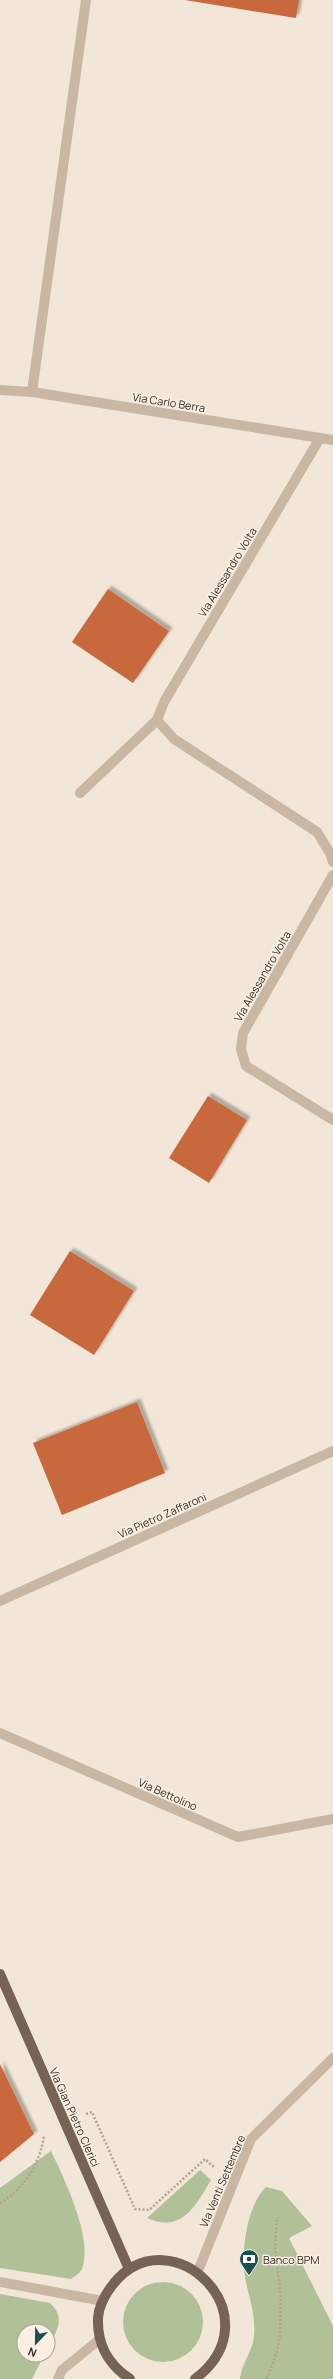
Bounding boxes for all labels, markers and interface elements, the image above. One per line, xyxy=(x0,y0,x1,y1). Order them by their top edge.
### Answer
street label: Via Carlo Berra xyxy=(132,389,206,415)
street label: Via Alessandro Volta xyxy=(194,524,260,620)
street label: Via Alessandro Volta xyxy=(230,928,294,1024)
street label: Via Pietro Zaffaroni xyxy=(115,1489,209,1541)
street label: Via Bettolino xyxy=(136,1774,200,1814)
street label: Via Gian Pietro Clerici xyxy=(46,2065,104,2169)
street label: Via Venti Settembre xyxy=(196,2132,248,2230)
bank icon: Banco BPM xyxy=(238,2248,260,2276)
place label: Banco BPM xyxy=(263,2252,320,2267)
north arrow xyxy=(16,2323,56,2363)
text: N xyxy=(26,2344,39,2361)

